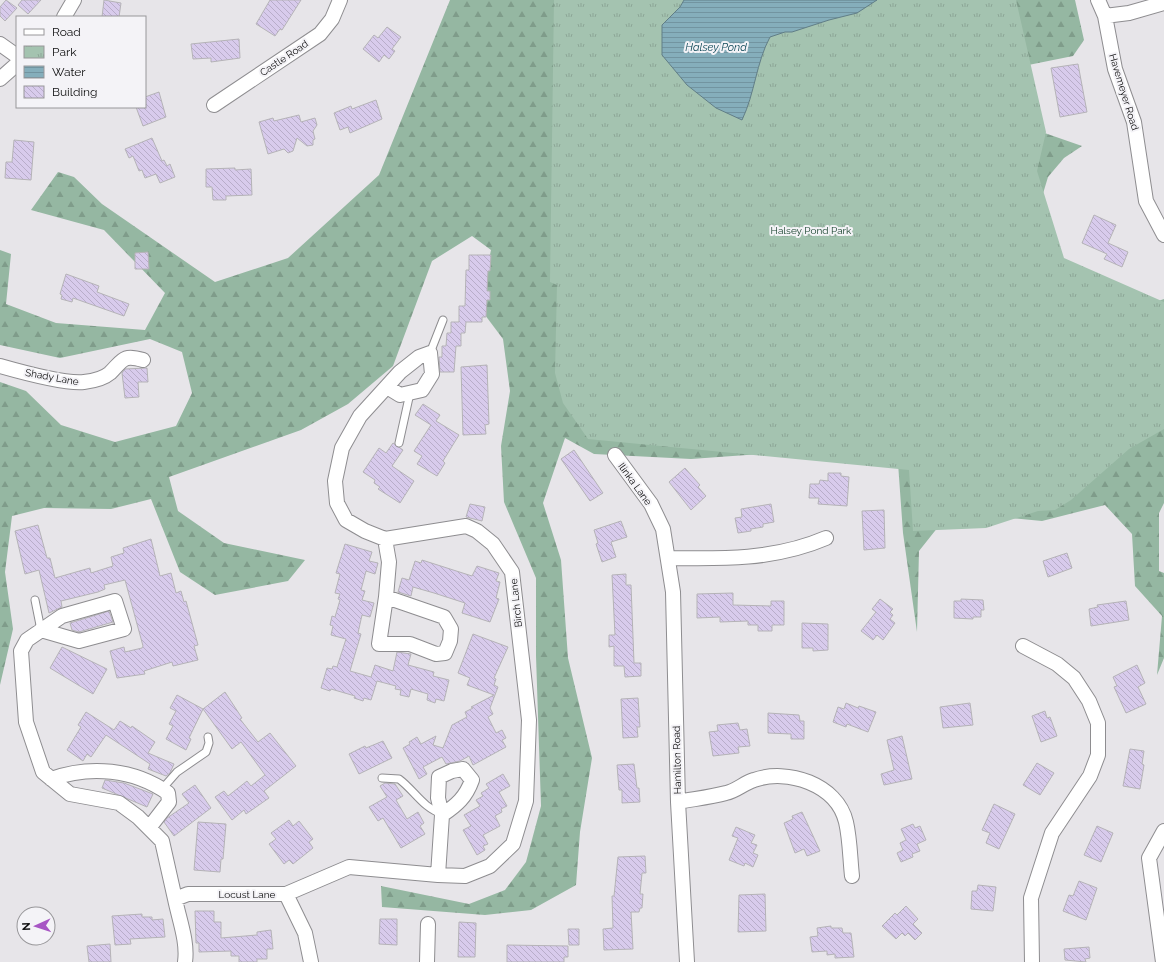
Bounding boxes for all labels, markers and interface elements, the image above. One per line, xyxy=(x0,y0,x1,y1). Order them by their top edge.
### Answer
legend xyxy=(16,16,146,108)
text: Road xyxy=(52,25,81,39)
street label: Castle Road xyxy=(258,38,310,78)
water label: Halsey Pond xyxy=(685,41,747,54)
text: Park xyxy=(52,45,77,59)
street label: Havemeyer Road xyxy=(1107,52,1141,132)
text: Water xyxy=(52,65,86,79)
text: Building xyxy=(52,85,98,99)
park label: Halsey Pond Park xyxy=(771,225,852,236)
street label: Shady Lane xyxy=(24,367,80,387)
street label: Ilinka Lane xyxy=(616,461,654,507)
street label: Birch Lane xyxy=(508,578,524,628)
street label: Hamilton Road xyxy=(671,726,683,794)
street label: Locust Lane xyxy=(219,889,276,900)
north arrow xyxy=(16,906,56,946)
text: N xyxy=(20,922,33,931)

